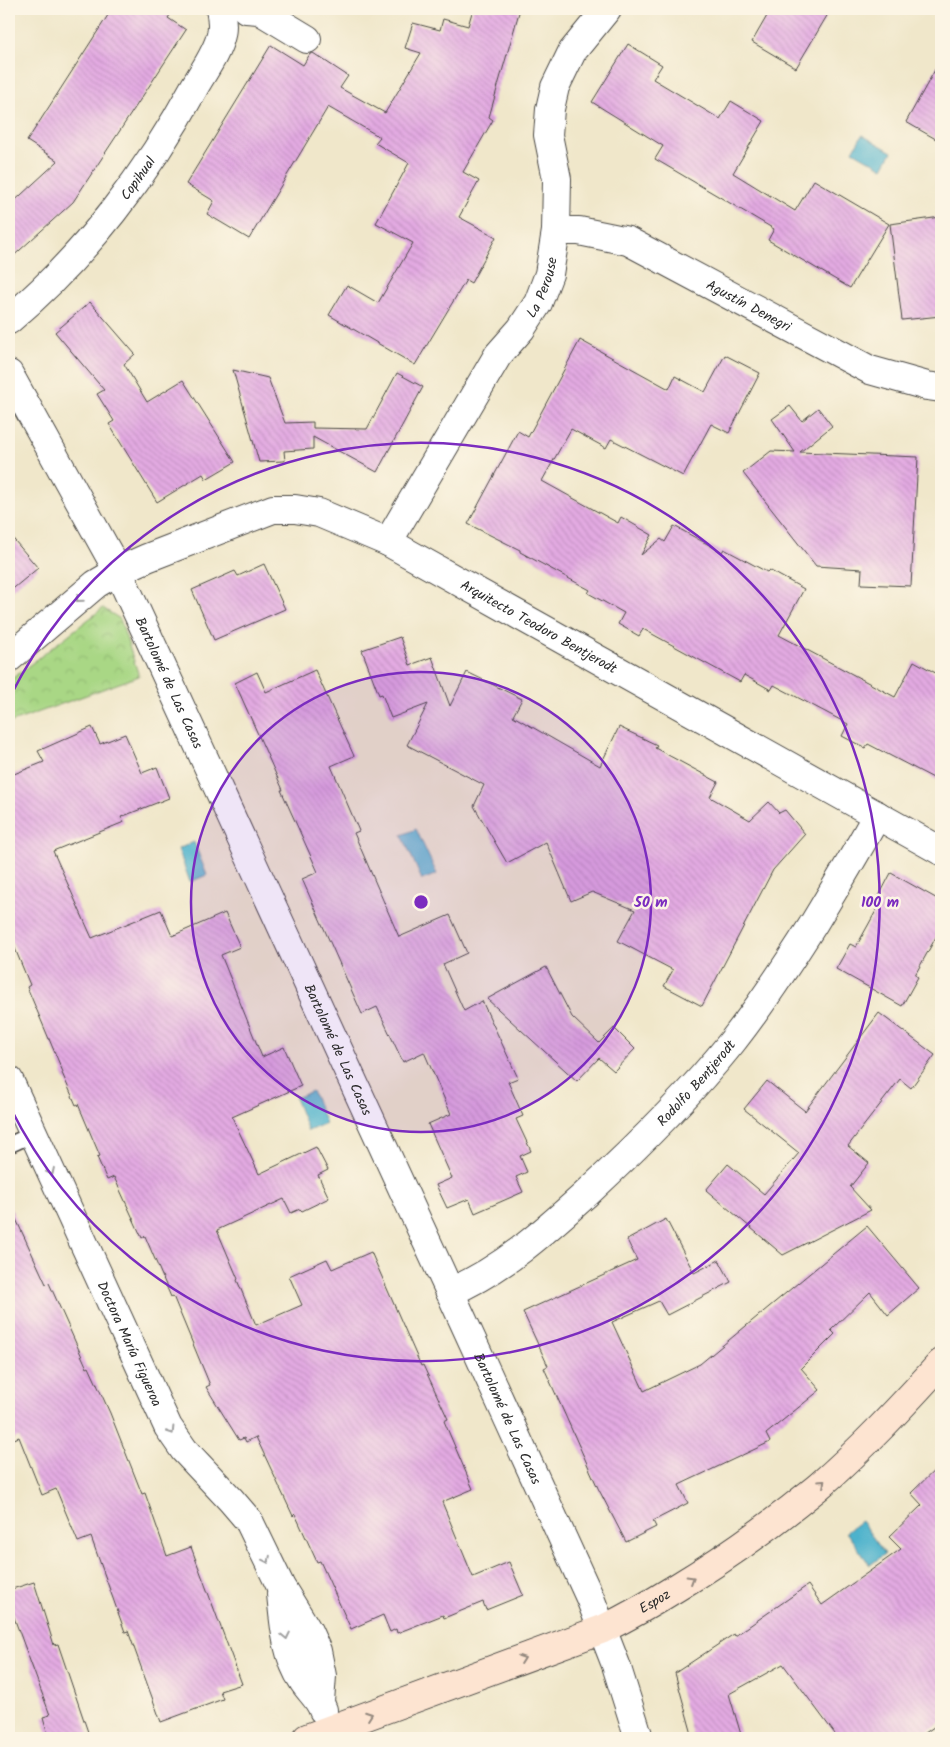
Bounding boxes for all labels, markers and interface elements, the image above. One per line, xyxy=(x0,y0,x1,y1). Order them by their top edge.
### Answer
street label: Copihual xyxy=(115,152,162,205)
street label: La Perouse xyxy=(521,255,564,323)
street label: Agustín Denegri xyxy=(702,275,795,338)
street label: Arquitecto Teodoro Bentjerodt xyxy=(456,575,622,680)
one-way arrow xyxy=(75,594,84,603)
street label: Bartolomé de Las Casas xyxy=(129,614,208,753)
text: 50 m xyxy=(633,891,668,915)
text: 100 m xyxy=(861,891,899,915)
centre of rings xyxy=(412,893,430,911)
street label: Bartolomé de Las Casas xyxy=(298,980,377,1119)
street label: Rodolfo Bentjerodt xyxy=(652,1035,742,1132)
one-way arrow xyxy=(44,1167,55,1176)
street label: Doctora María Figueroa xyxy=(91,1278,167,1410)
street label: Bartolomé de Las Casas xyxy=(467,1349,547,1488)
one-way arrow xyxy=(164,1425,174,1434)
one-way arrow xyxy=(816,1480,825,1489)
one-way arrow xyxy=(261,1554,271,1563)
one-way arrow xyxy=(686,1576,695,1586)
street label: Espoz xyxy=(635,1584,675,1620)
one-way arrow xyxy=(281,1631,291,1640)
one-way arrow xyxy=(517,1655,526,1665)
one-way arrow xyxy=(365,1711,373,1721)

